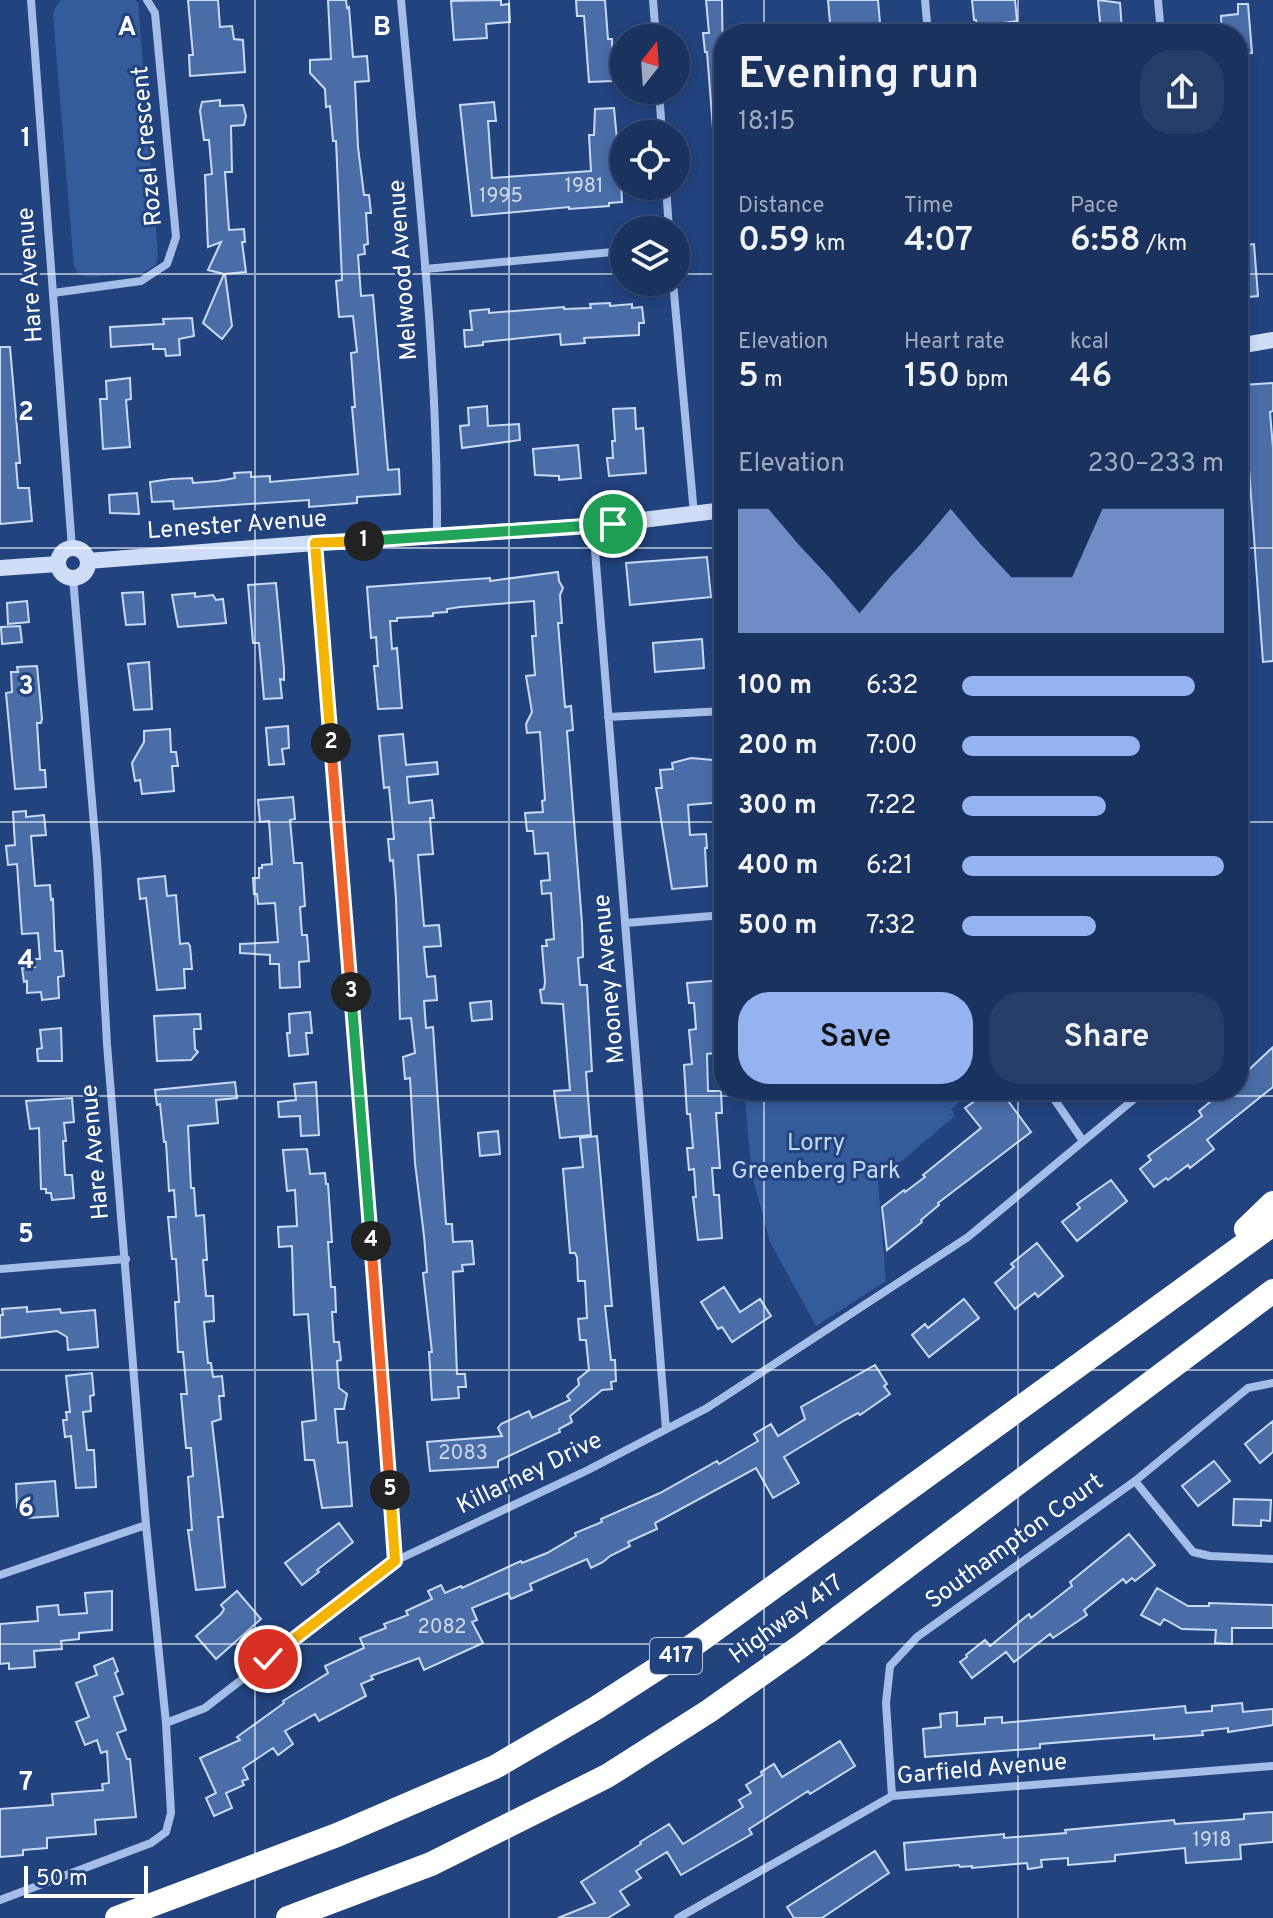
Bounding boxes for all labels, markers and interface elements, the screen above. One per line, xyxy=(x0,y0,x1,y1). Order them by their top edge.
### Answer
text: A xyxy=(118,12,136,45)
text: B xyxy=(373,12,391,45)
north arrow xyxy=(610,24,690,104)
map controls xyxy=(610,24,690,296)
text: Evening run xyxy=(738,48,979,104)
button: share xyxy=(1140,50,1224,134)
street label: Rozel Crescent xyxy=(126,65,170,227)
text: 18:15 xyxy=(738,106,795,139)
button: locate xyxy=(610,120,690,200)
text: 1 xyxy=(21,123,31,156)
house number: 1981 xyxy=(564,174,604,200)
street label: Melwood Avenue xyxy=(383,178,425,362)
house number: 1995 xyxy=(479,184,523,210)
text: Distance xyxy=(738,193,824,220)
text: Time xyxy=(904,193,953,220)
text: Pace xyxy=(1070,193,1118,220)
street label: Hare Avenue xyxy=(11,206,51,344)
button: layers xyxy=(610,216,690,296)
text: 0.59 xyxy=(738,220,810,263)
text: 4:07 xyxy=(904,220,973,263)
text: 6:58 xyxy=(1070,220,1141,263)
text: km xyxy=(810,231,845,258)
text: /km xyxy=(1141,231,1187,258)
text: Elevation xyxy=(738,329,828,356)
text: Heart rate xyxy=(904,329,1005,356)
text: kcal xyxy=(1070,329,1109,356)
text: 5 xyxy=(738,356,759,399)
text: 150 xyxy=(904,356,960,399)
text: 46 xyxy=(1070,356,1112,399)
text: m xyxy=(759,367,783,394)
text: bpm xyxy=(960,367,1009,394)
text: 2 xyxy=(18,397,34,430)
text: Elevation xyxy=(738,448,845,481)
text: 230–233 m xyxy=(1087,448,1224,481)
pin xyxy=(579,490,647,558)
icon: arrive xyxy=(591,502,635,546)
street label: Lenester Avenue xyxy=(146,505,328,547)
pin: 1 xyxy=(344,521,384,561)
text: 1 xyxy=(360,527,368,554)
text: 100 m xyxy=(738,670,812,703)
text: 6:32 xyxy=(866,670,918,703)
text: 3 xyxy=(18,671,34,704)
pin: 2 xyxy=(311,723,351,763)
text: 2 xyxy=(324,729,338,756)
text: 200 m xyxy=(738,730,817,763)
text: 7:00 xyxy=(866,730,918,763)
text: 300 m xyxy=(738,790,817,823)
text: 7:22 xyxy=(866,790,916,823)
text: 400 m xyxy=(738,850,818,883)
text: 6:21 xyxy=(866,850,913,883)
street label: Mooney Avenue xyxy=(588,893,632,1065)
text: 500 m xyxy=(738,910,817,943)
text: 7:32 xyxy=(866,910,915,943)
text: 4 xyxy=(18,945,34,978)
pin: 3 xyxy=(331,972,371,1012)
text: 3 xyxy=(344,978,358,1005)
button: Save xyxy=(738,992,973,1084)
button: Share xyxy=(989,992,1224,1084)
street label: Hare Avenue xyxy=(75,1083,117,1221)
park label: Lorry Greenberg Park xyxy=(731,1129,901,1187)
text: 5 xyxy=(18,1219,34,1252)
pin: 4 xyxy=(351,1221,391,1261)
text: 4 xyxy=(364,1227,378,1254)
street label: Killarney Drive xyxy=(452,1426,608,1522)
house number: 2083 xyxy=(438,1441,488,1467)
street label: Southampton Court xyxy=(920,1467,1110,1617)
pin: 5 xyxy=(370,1470,410,1510)
text: 5 xyxy=(383,1476,397,1503)
text: 6 xyxy=(18,1493,34,1526)
street label: Highway 417 xyxy=(724,1569,850,1671)
house number: 2082 xyxy=(417,1615,467,1641)
pin xyxy=(234,1625,302,1693)
icon: check xyxy=(246,1637,290,1681)
road number: 417 xyxy=(650,1638,702,1674)
street label: Garfield Avenue xyxy=(896,1748,1068,1792)
text: 7 xyxy=(19,1767,33,1800)
house number: 1918 xyxy=(1192,1828,1232,1854)
scale bar xyxy=(24,1862,148,1898)
text: 50 m xyxy=(36,1866,88,1893)

